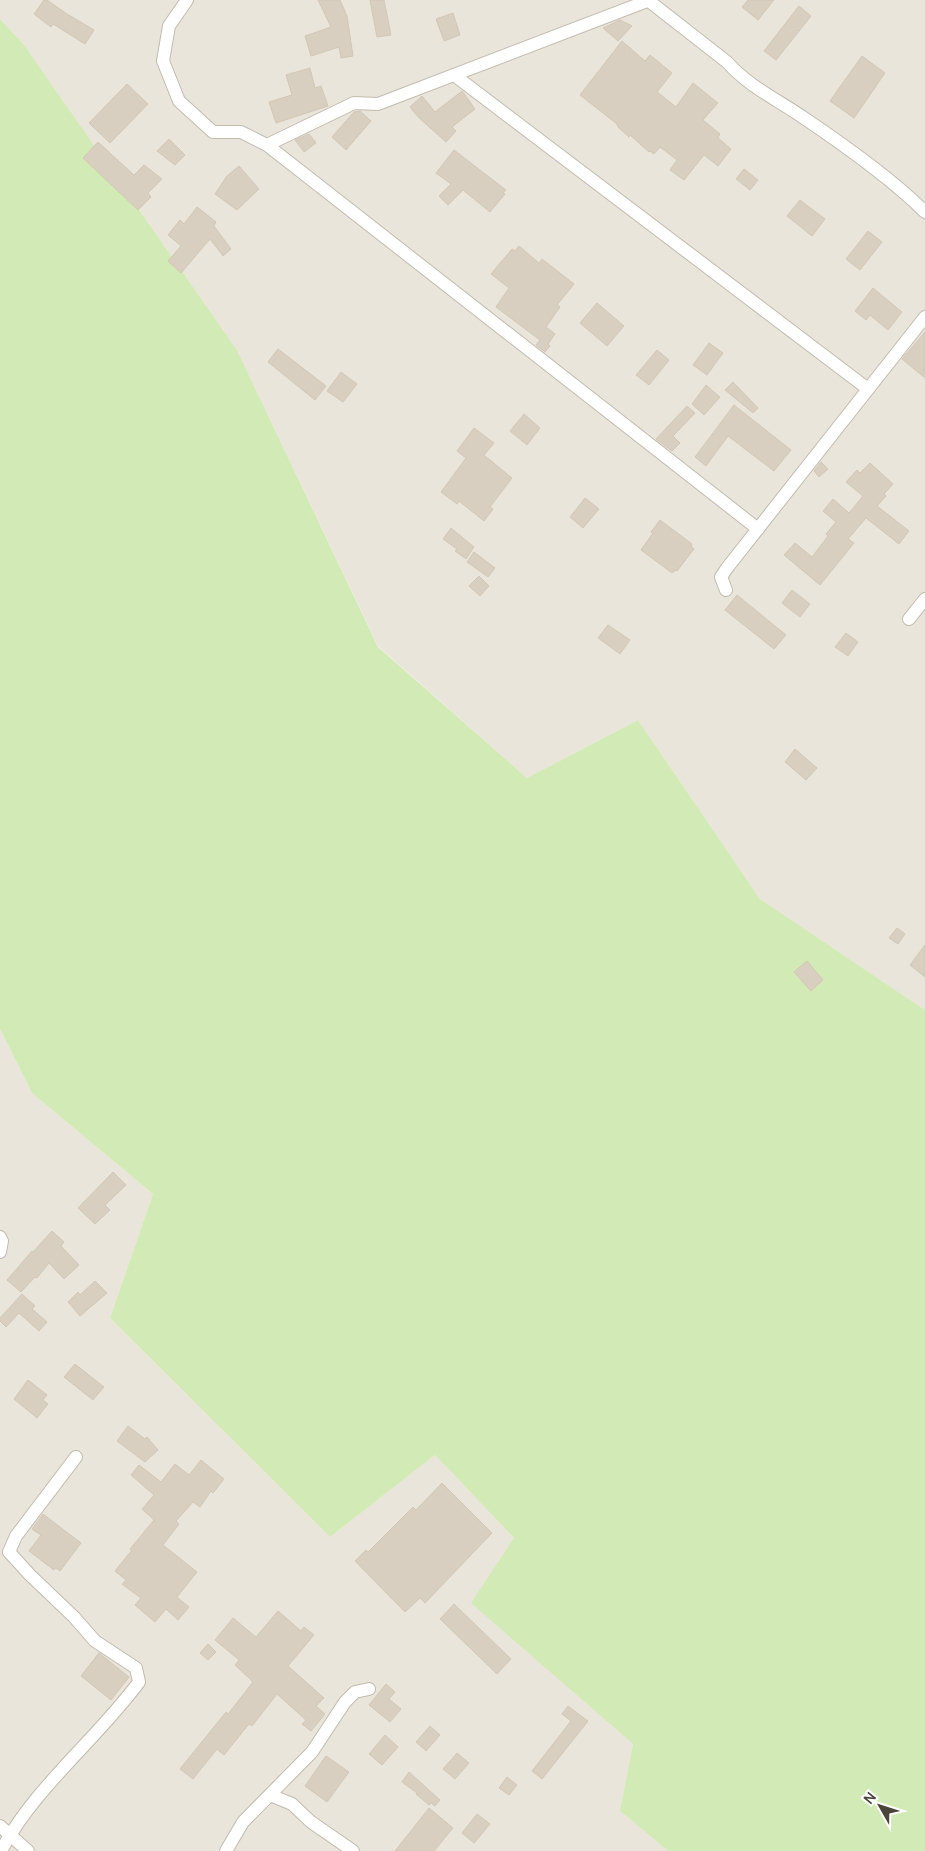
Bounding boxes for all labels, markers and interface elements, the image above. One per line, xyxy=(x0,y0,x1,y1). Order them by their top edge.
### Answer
north arrow xyxy=(855,1781,905,1831)
text: N xyxy=(859,1788,880,1807)

